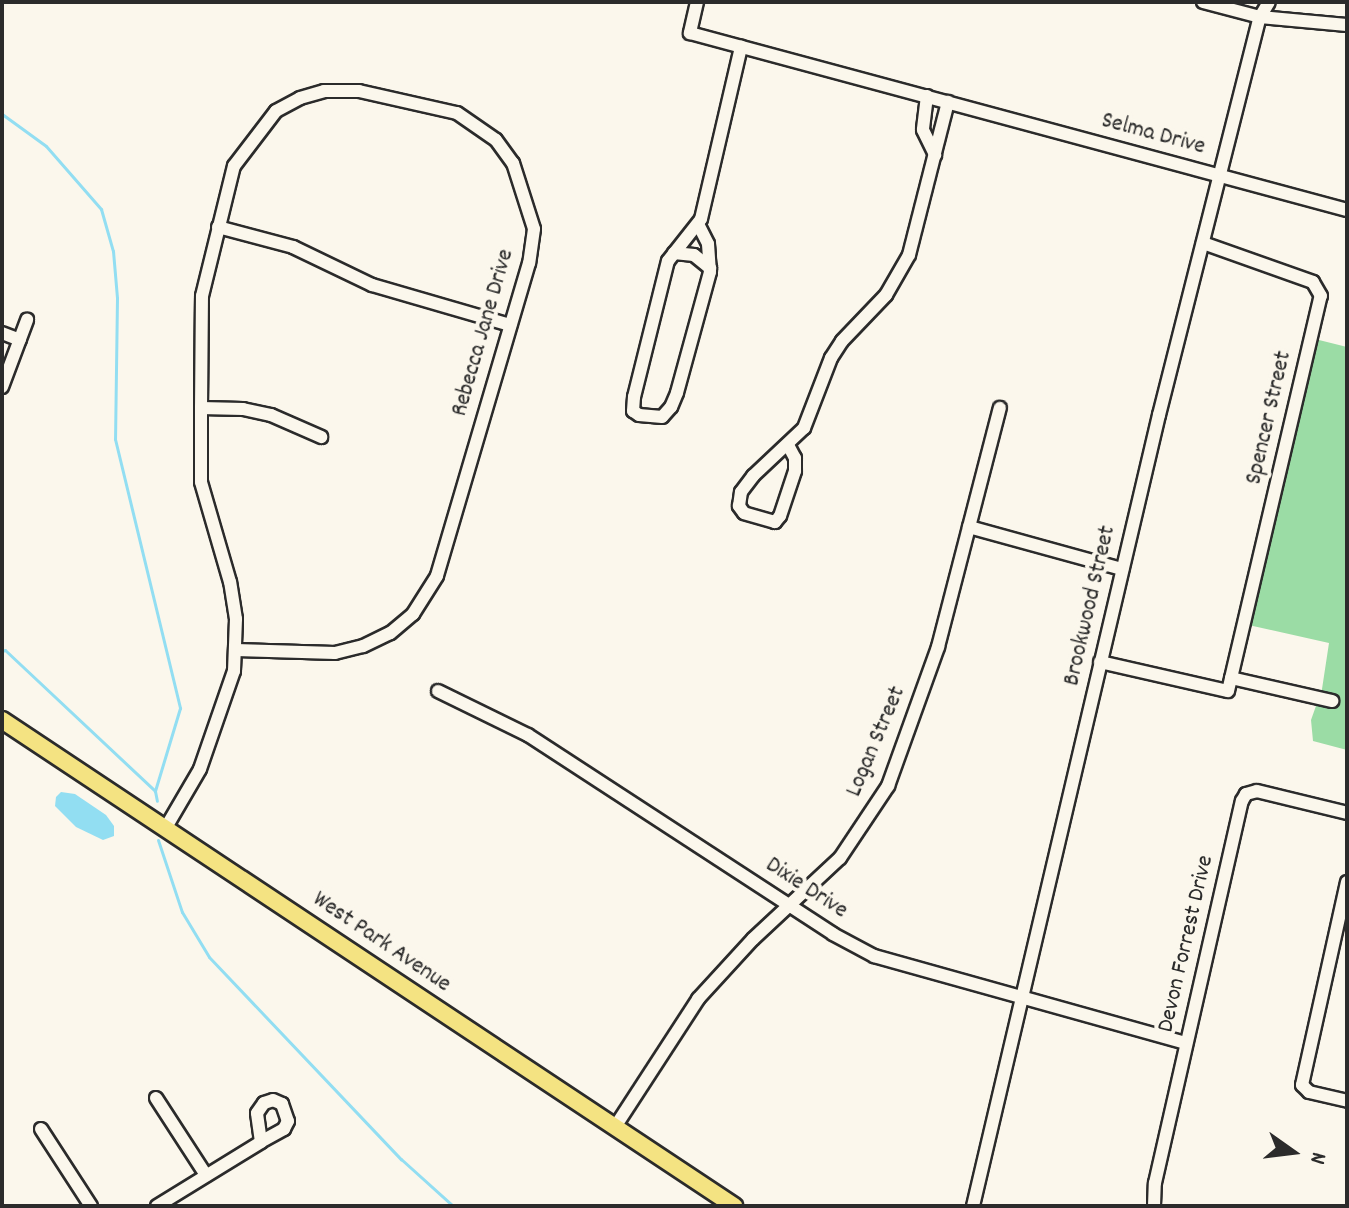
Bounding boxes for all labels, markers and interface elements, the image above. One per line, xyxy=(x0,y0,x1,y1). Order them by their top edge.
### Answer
street label: Selma Drive xyxy=(1098,107,1208,163)
street label: Rebecca Jane Drive xyxy=(446,246,522,420)
street label: Spencer Street xyxy=(1241,348,1299,488)
street label: Brookwood Street xyxy=(1059,523,1123,689)
street label: Logan Street xyxy=(841,682,913,802)
street label: Dixie Drive xyxy=(759,852,853,926)
street label: Devon Forrest Drive xyxy=(1153,853,1221,1035)
street label: West Park Avenue xyxy=(306,886,456,1000)
north arrow xyxy=(1253,1112,1333,1192)
text: N xyxy=(1300,1149,1333,1167)

